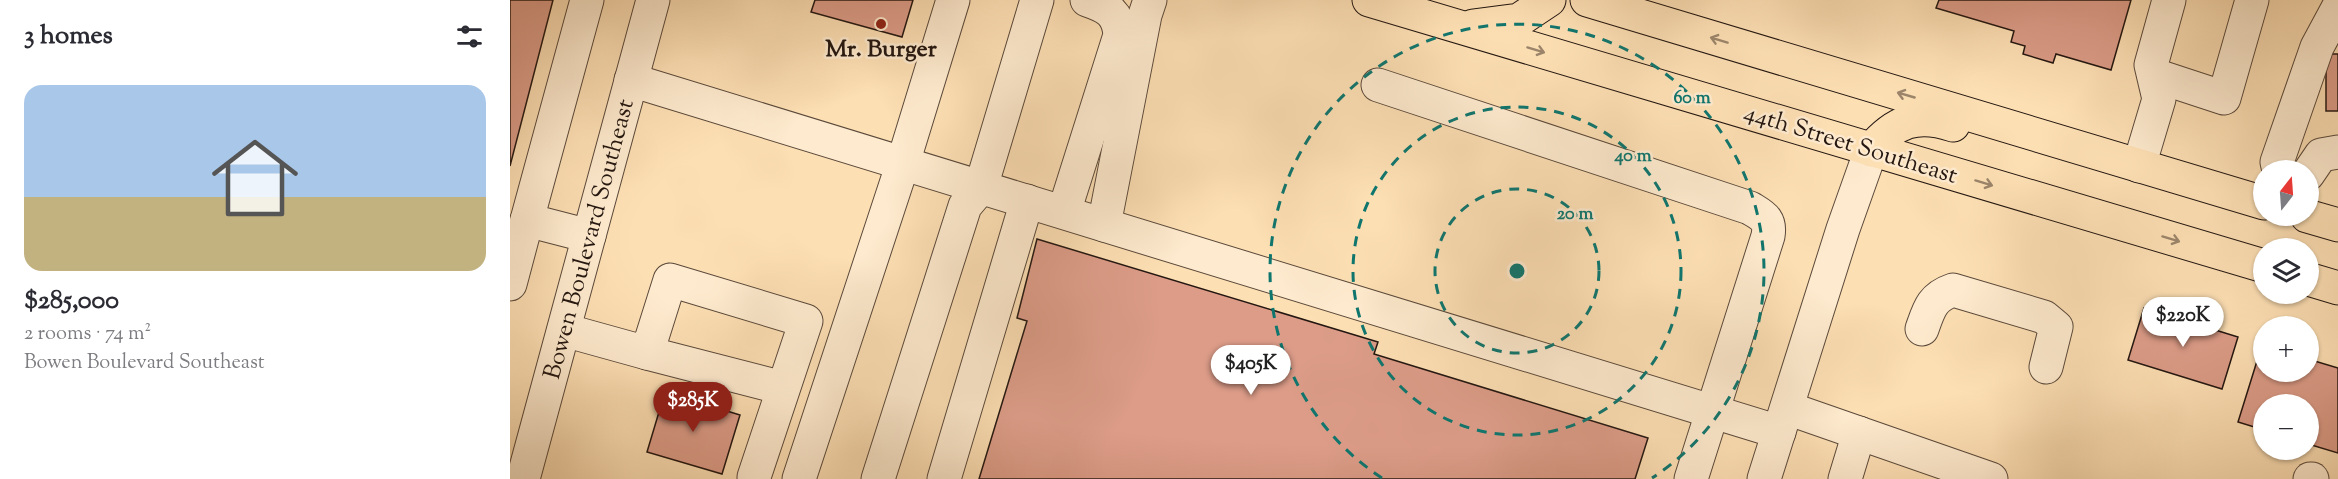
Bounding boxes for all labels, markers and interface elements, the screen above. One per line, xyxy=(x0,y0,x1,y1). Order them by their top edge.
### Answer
marker: Mr. Burger xyxy=(874,17,888,31)
text: 3 homes xyxy=(24,18,113,55)
icon: filters xyxy=(453,20,486,53)
place label: Mr. Burger xyxy=(825,33,938,67)
one-way arrow xyxy=(1710,34,1729,45)
one-way arrow xyxy=(1526,45,1545,56)
text: 60 m xyxy=(1673,86,1711,112)
one-way arrow xyxy=(1897,89,1916,100)
street label: Bowen Boulevard Southeast xyxy=(536,96,644,383)
street label: 44th Street Southeast xyxy=(1739,96,1961,194)
icon: home xyxy=(201,124,309,232)
text: 40 m xyxy=(1613,144,1652,170)
north arrow xyxy=(2253,160,2319,226)
map controls xyxy=(2253,160,2319,460)
one-way arrow xyxy=(1974,178,1993,189)
text: 20 m xyxy=(1557,202,1593,228)
one-way arrow xyxy=(2161,234,2180,245)
button: layers xyxy=(2253,238,2319,304)
centre of rings xyxy=(1507,261,1527,281)
text: $285,000 xyxy=(24,283,119,320)
pin: $220K xyxy=(2141,297,2225,348)
text: $220K xyxy=(2156,302,2210,331)
button: + xyxy=(2253,316,2319,382)
text: 2 rooms · 74 m² xyxy=(24,320,151,349)
pin: $405K xyxy=(1209,345,1293,396)
text: Bowen Boulevard Southeast xyxy=(24,349,265,378)
text: $405K xyxy=(1225,350,1277,379)
pin: $285K xyxy=(651,382,735,433)
text: $285K xyxy=(667,387,719,416)
button: − xyxy=(2253,394,2319,460)

